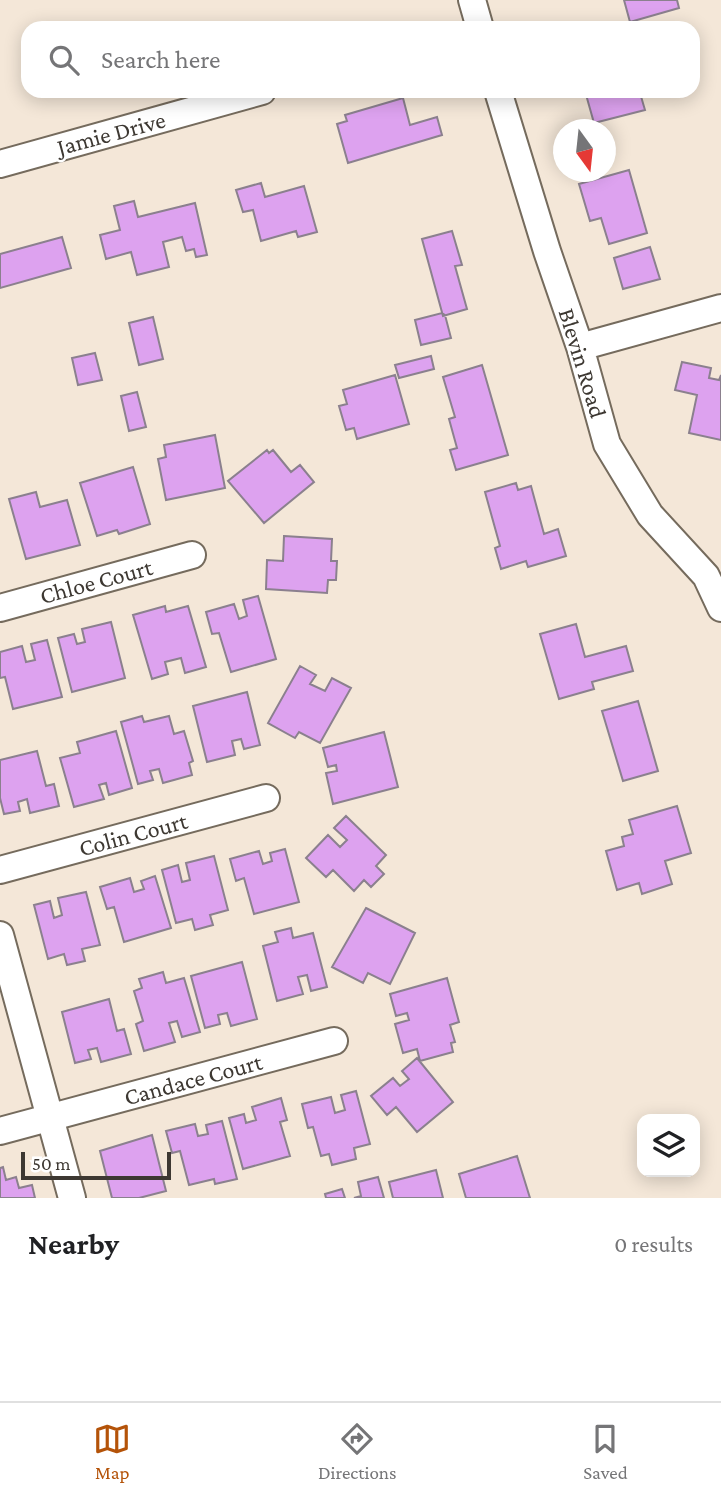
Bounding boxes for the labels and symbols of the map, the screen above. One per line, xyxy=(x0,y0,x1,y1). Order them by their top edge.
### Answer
street label: Jamie Drive xyxy=(52,106,168,161)
north arrow xyxy=(553,119,616,182)
street label: Blevin Road xyxy=(554,305,613,422)
street label: Chloe Court xyxy=(37,553,156,609)
street label: Colin Court xyxy=(76,806,191,861)
street label: Candace Court xyxy=(121,1047,266,1110)
scale bar xyxy=(21,1149,172,1181)

